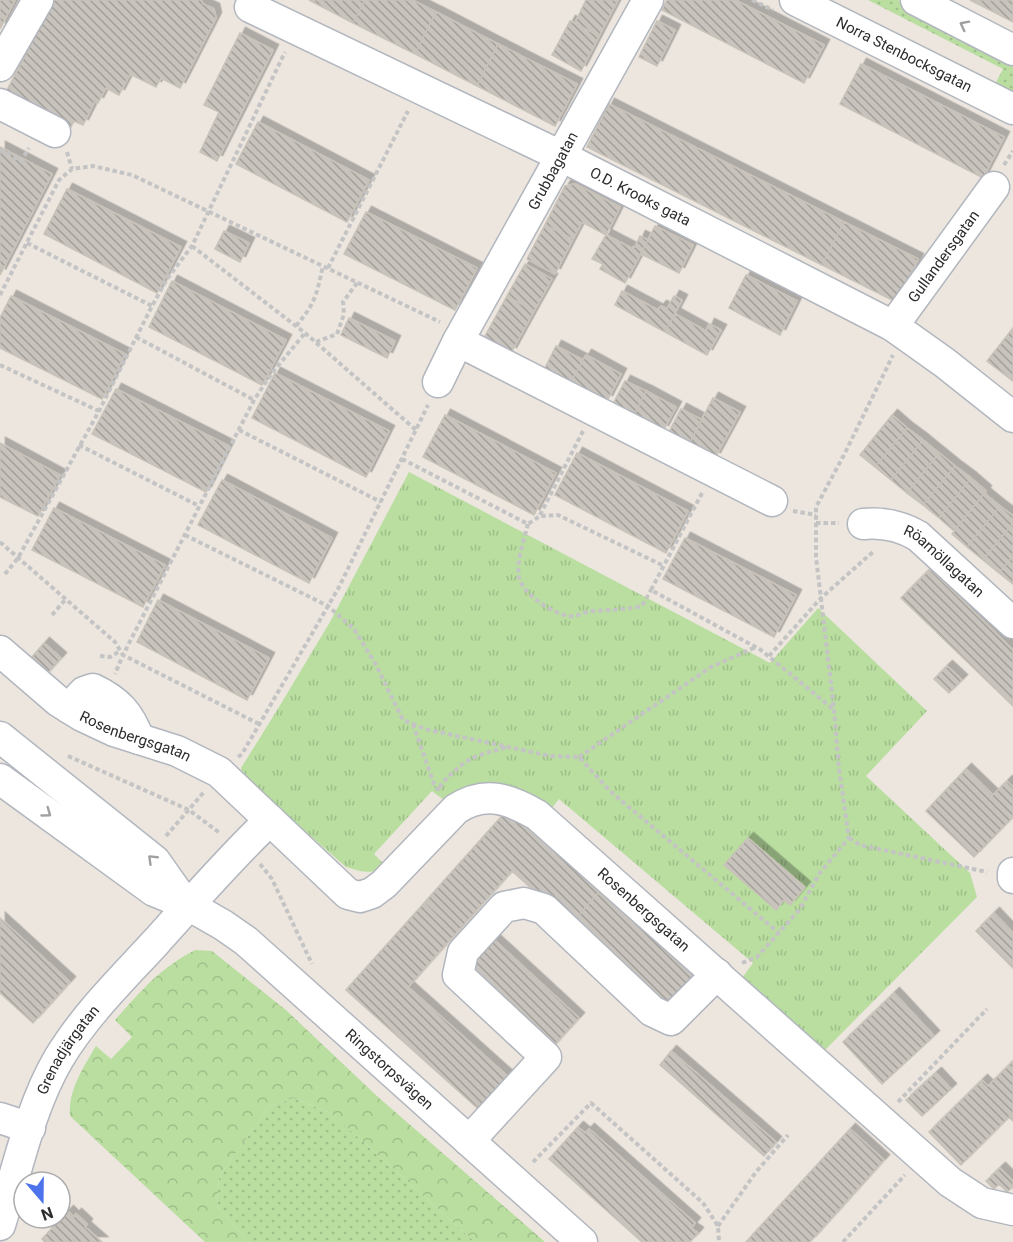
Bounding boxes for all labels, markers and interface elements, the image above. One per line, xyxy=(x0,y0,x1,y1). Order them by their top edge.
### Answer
street label: Norra Stenbocksgatan xyxy=(833,13,975,96)
one-way arrow xyxy=(960,21,971,32)
street label: Grubbagatan xyxy=(524,129,582,213)
street label: O.D. Krooks gata xyxy=(587,163,694,230)
street label: Gullandersgatan xyxy=(904,207,983,306)
street label: Röamöllagatan xyxy=(901,521,988,601)
street label: Rosenbergsgatan xyxy=(77,707,194,765)
one-way arrow xyxy=(41,806,52,817)
one-way arrow xyxy=(149,855,159,866)
street label: Rosenbergsgatan xyxy=(594,864,693,955)
street label: Grenadjärgatan xyxy=(33,1002,103,1097)
street label: Ringstorpsvägen xyxy=(342,1025,437,1114)
north arrow xyxy=(12,1170,72,1230)
text: N xyxy=(38,1203,56,1224)

